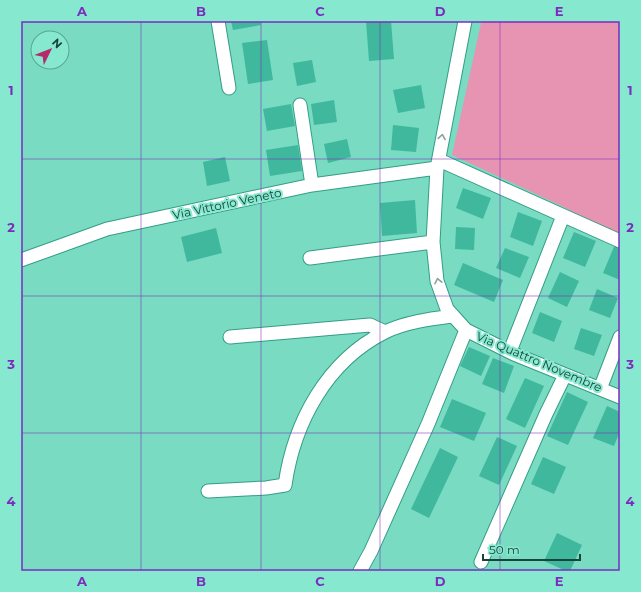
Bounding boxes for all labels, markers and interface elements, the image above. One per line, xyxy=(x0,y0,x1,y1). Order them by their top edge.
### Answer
text: A xyxy=(76,3,88,19)
text: B xyxy=(196,3,206,19)
text: C xyxy=(315,3,325,19)
text: D xyxy=(435,3,446,19)
text: E xyxy=(555,3,564,19)
north arrow xyxy=(30,30,70,70)
text: N xyxy=(49,35,65,51)
text: 1 xyxy=(8,82,14,98)
text: 1 xyxy=(627,82,633,98)
one-way arrow xyxy=(437,134,446,141)
street label: Via Vittorio Veneto xyxy=(171,185,283,222)
text: 2 xyxy=(7,219,15,235)
text: 2 xyxy=(626,219,634,235)
one-way arrow xyxy=(435,277,443,284)
street label: Via Quattro Novembre xyxy=(474,328,604,395)
text: 3 xyxy=(6,356,15,372)
text: 3 xyxy=(625,356,634,372)
text: 4 xyxy=(7,493,16,509)
text: 4 xyxy=(626,493,635,509)
scale bar xyxy=(483,536,580,562)
text: 50 m xyxy=(489,542,520,557)
text: A xyxy=(76,573,88,589)
text: B xyxy=(196,573,206,589)
text: C xyxy=(315,573,325,589)
text: D xyxy=(435,573,446,589)
text: E xyxy=(555,573,564,589)

